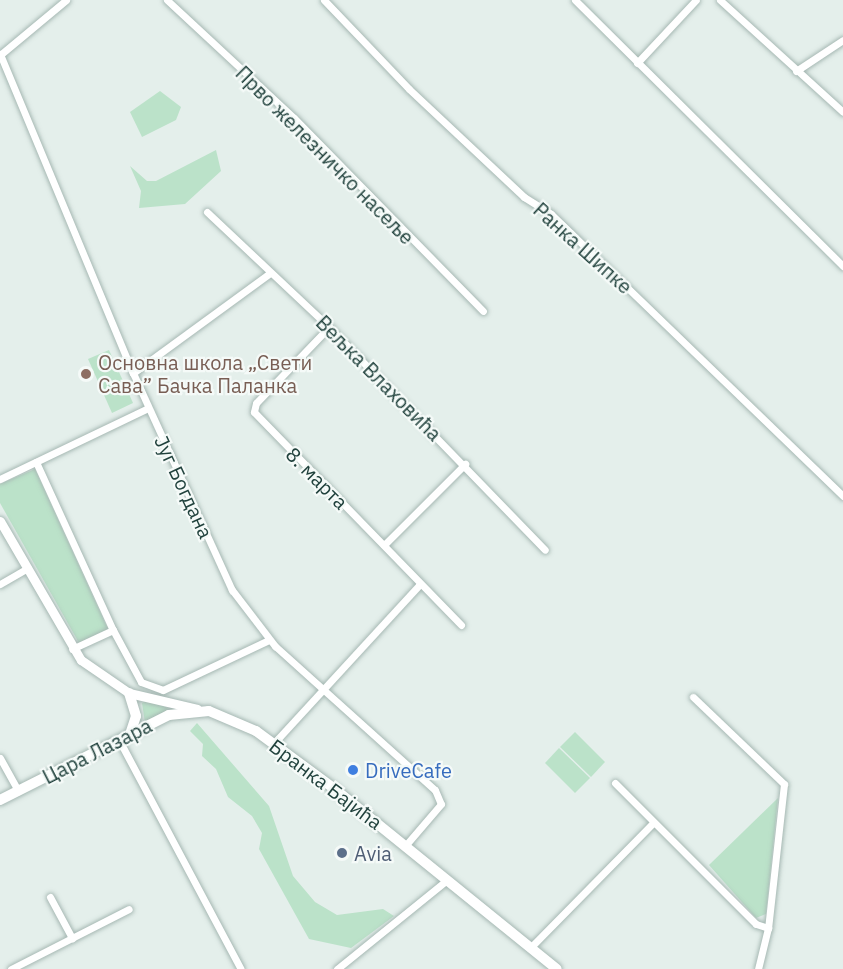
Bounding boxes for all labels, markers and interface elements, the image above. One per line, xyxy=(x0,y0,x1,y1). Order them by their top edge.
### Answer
street label: Прво железничко насеље xyxy=(231,61,419,249)
street label: Ранка Шипке xyxy=(529,197,637,299)
street label: Вељка Влаховића xyxy=(311,310,447,446)
place label: Основна школа „Свети Сава” Бачка Паланка xyxy=(98,350,312,397)
marker: Основна школа „Свети Сава” Бачка Паланка xyxy=(79,367,93,381)
street label: Југ Богдана xyxy=(150,432,218,542)
street label: 8. марта xyxy=(281,442,353,514)
street label: Цара Лазара xyxy=(38,713,156,789)
street label: Бранка Бајића xyxy=(265,734,387,834)
place label: DriveCafe xyxy=(365,758,452,782)
marker: DriveCafe xyxy=(346,763,360,777)
place label: Avia xyxy=(354,841,392,865)
marker: Avia xyxy=(335,846,349,860)

